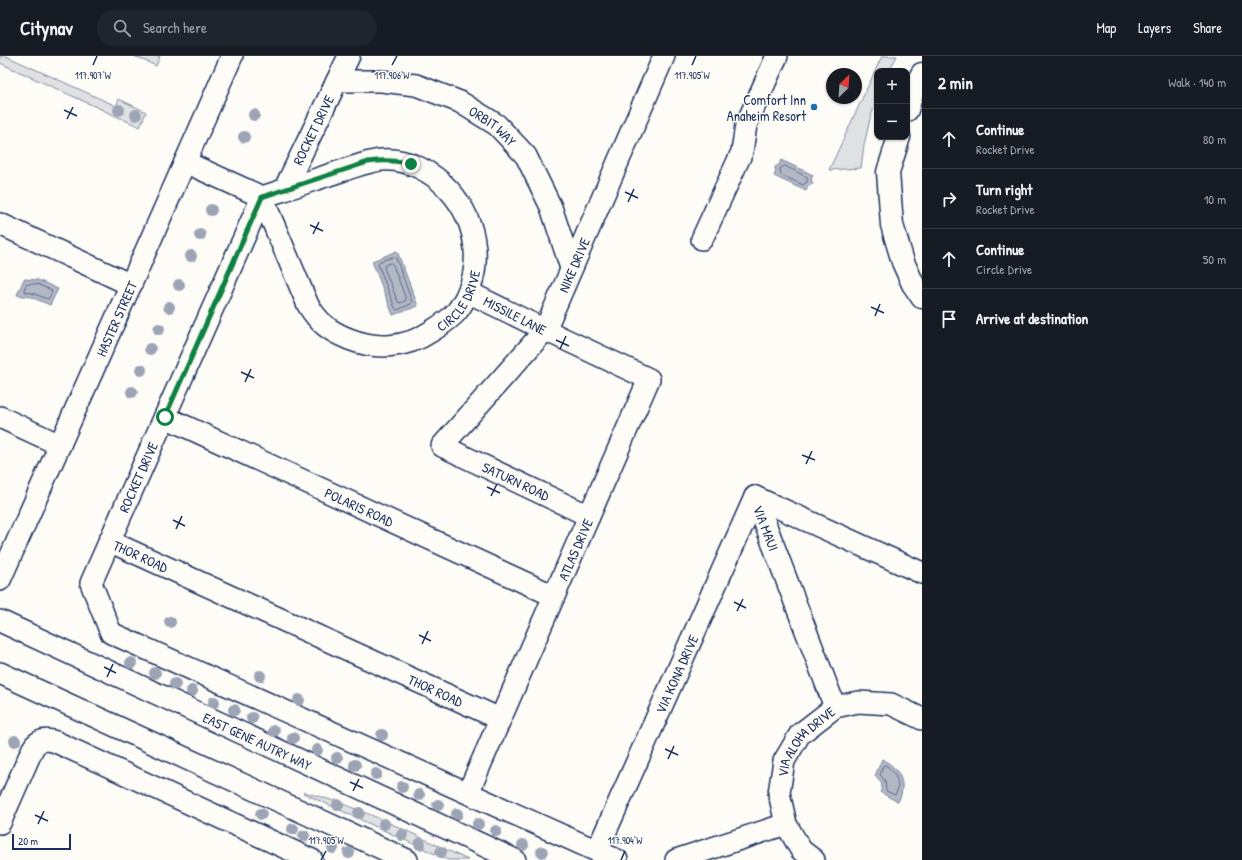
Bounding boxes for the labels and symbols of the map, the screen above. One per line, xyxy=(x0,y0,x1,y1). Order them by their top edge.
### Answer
north arrow xyxy=(826,68,862,104)
text: 117.907°W xyxy=(75,69,112,82)
text: 117.906°W xyxy=(375,69,410,82)
text: 117.905°W xyxy=(674,69,710,82)
place label: Comfort Inn Anaheim Resort xyxy=(727,90,806,125)
street label: ROCKET DRIVE xyxy=(288,92,338,168)
street label: ORBIT WAY xyxy=(466,101,522,150)
marker: Comfort Inn Anaheim Resort xyxy=(809,102,819,112)
route end xyxy=(402,155,420,173)
street label: NIKE DRIVE xyxy=(553,234,594,295)
street label: CIRCLE DRIVE xyxy=(432,268,484,335)
street label: HASTER STREET xyxy=(91,277,141,359)
street label: MISSILE LANE xyxy=(480,291,550,339)
route start xyxy=(156,408,174,426)
street label: ROCKET DRIVE xyxy=(114,439,162,515)
street label: SATURN ROAD xyxy=(479,457,553,505)
street label: POLARIS ROAD xyxy=(322,482,397,531)
street label: VIA MAUI xyxy=(749,502,784,553)
street label: ATLAS DRIVE xyxy=(553,515,596,583)
street label: THOR ROAD xyxy=(110,535,172,576)
street label: VIA KONA DRIVE xyxy=(650,631,702,716)
street label: THOR ROAD xyxy=(405,669,466,711)
street label: VIA ALOHA DRIVE xyxy=(772,701,838,778)
street label: EAST GENE AUTRY WAY xyxy=(200,707,316,774)
scale bar xyxy=(12,832,71,851)
text: 117.905°W xyxy=(308,834,344,847)
text: 117.904°W xyxy=(608,834,643,847)

